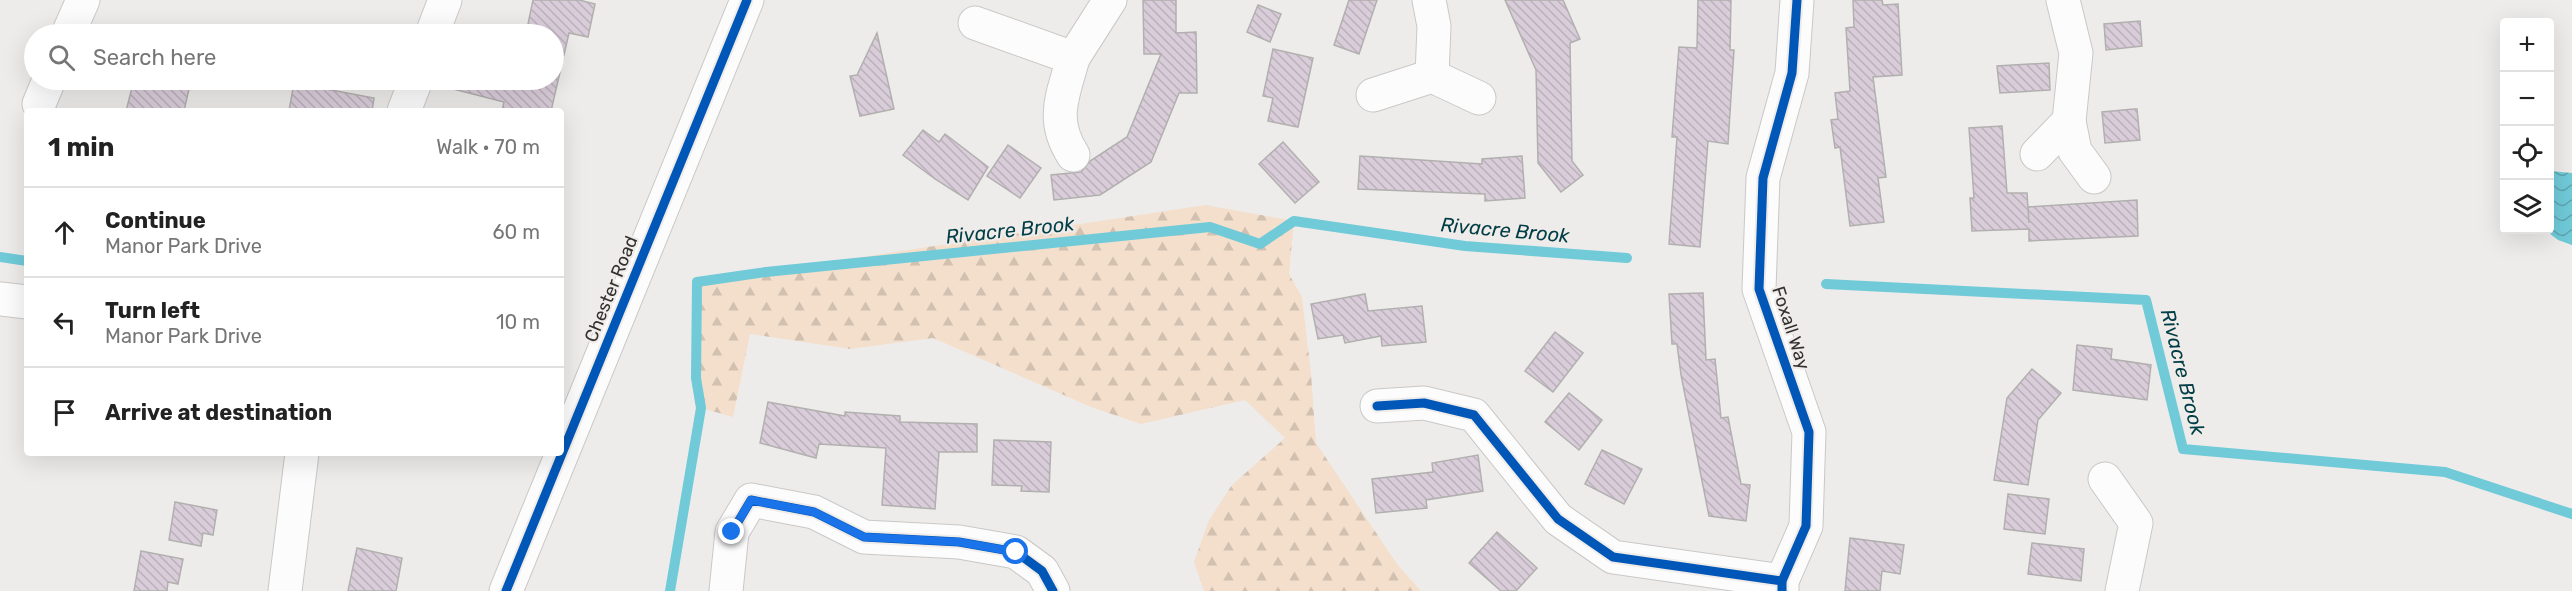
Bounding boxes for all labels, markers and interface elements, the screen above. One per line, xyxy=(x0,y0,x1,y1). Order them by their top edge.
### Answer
map controls xyxy=(2500,18,2554,234)
button: + xyxy=(2500,18,2554,72)
search box xyxy=(24,24,564,90)
icon: search xyxy=(45,41,78,74)
text: Search here xyxy=(93,44,216,71)
button: − xyxy=(2500,72,2554,126)
button: locate xyxy=(2500,126,2554,180)
text: 1 min xyxy=(48,132,114,163)
text: Walk · 70 m xyxy=(436,135,540,159)
button: layers xyxy=(2500,180,2554,234)
text: Continue xyxy=(105,207,206,234)
water label: Rivacre Brook xyxy=(944,211,1076,249)
water label: Rivacre Brook xyxy=(1439,212,1571,248)
icon: ahead xyxy=(48,216,81,249)
text: 60 m xyxy=(493,220,540,244)
street label: Chester Road xyxy=(580,233,642,345)
text: Manor Park Drive xyxy=(105,234,262,258)
street label: Foxall Way xyxy=(1767,283,1815,373)
text: Turn left xyxy=(105,297,200,324)
icon: left xyxy=(48,306,81,339)
water label: Rivacre Brook xyxy=(2156,306,2210,438)
text: 10 m xyxy=(496,310,540,334)
text: Manor Park Drive xyxy=(105,324,262,348)
icon: arrive xyxy=(48,396,81,429)
text: Arrive at destination xyxy=(105,399,332,426)
route end xyxy=(718,518,744,544)
route start xyxy=(1002,538,1028,564)

